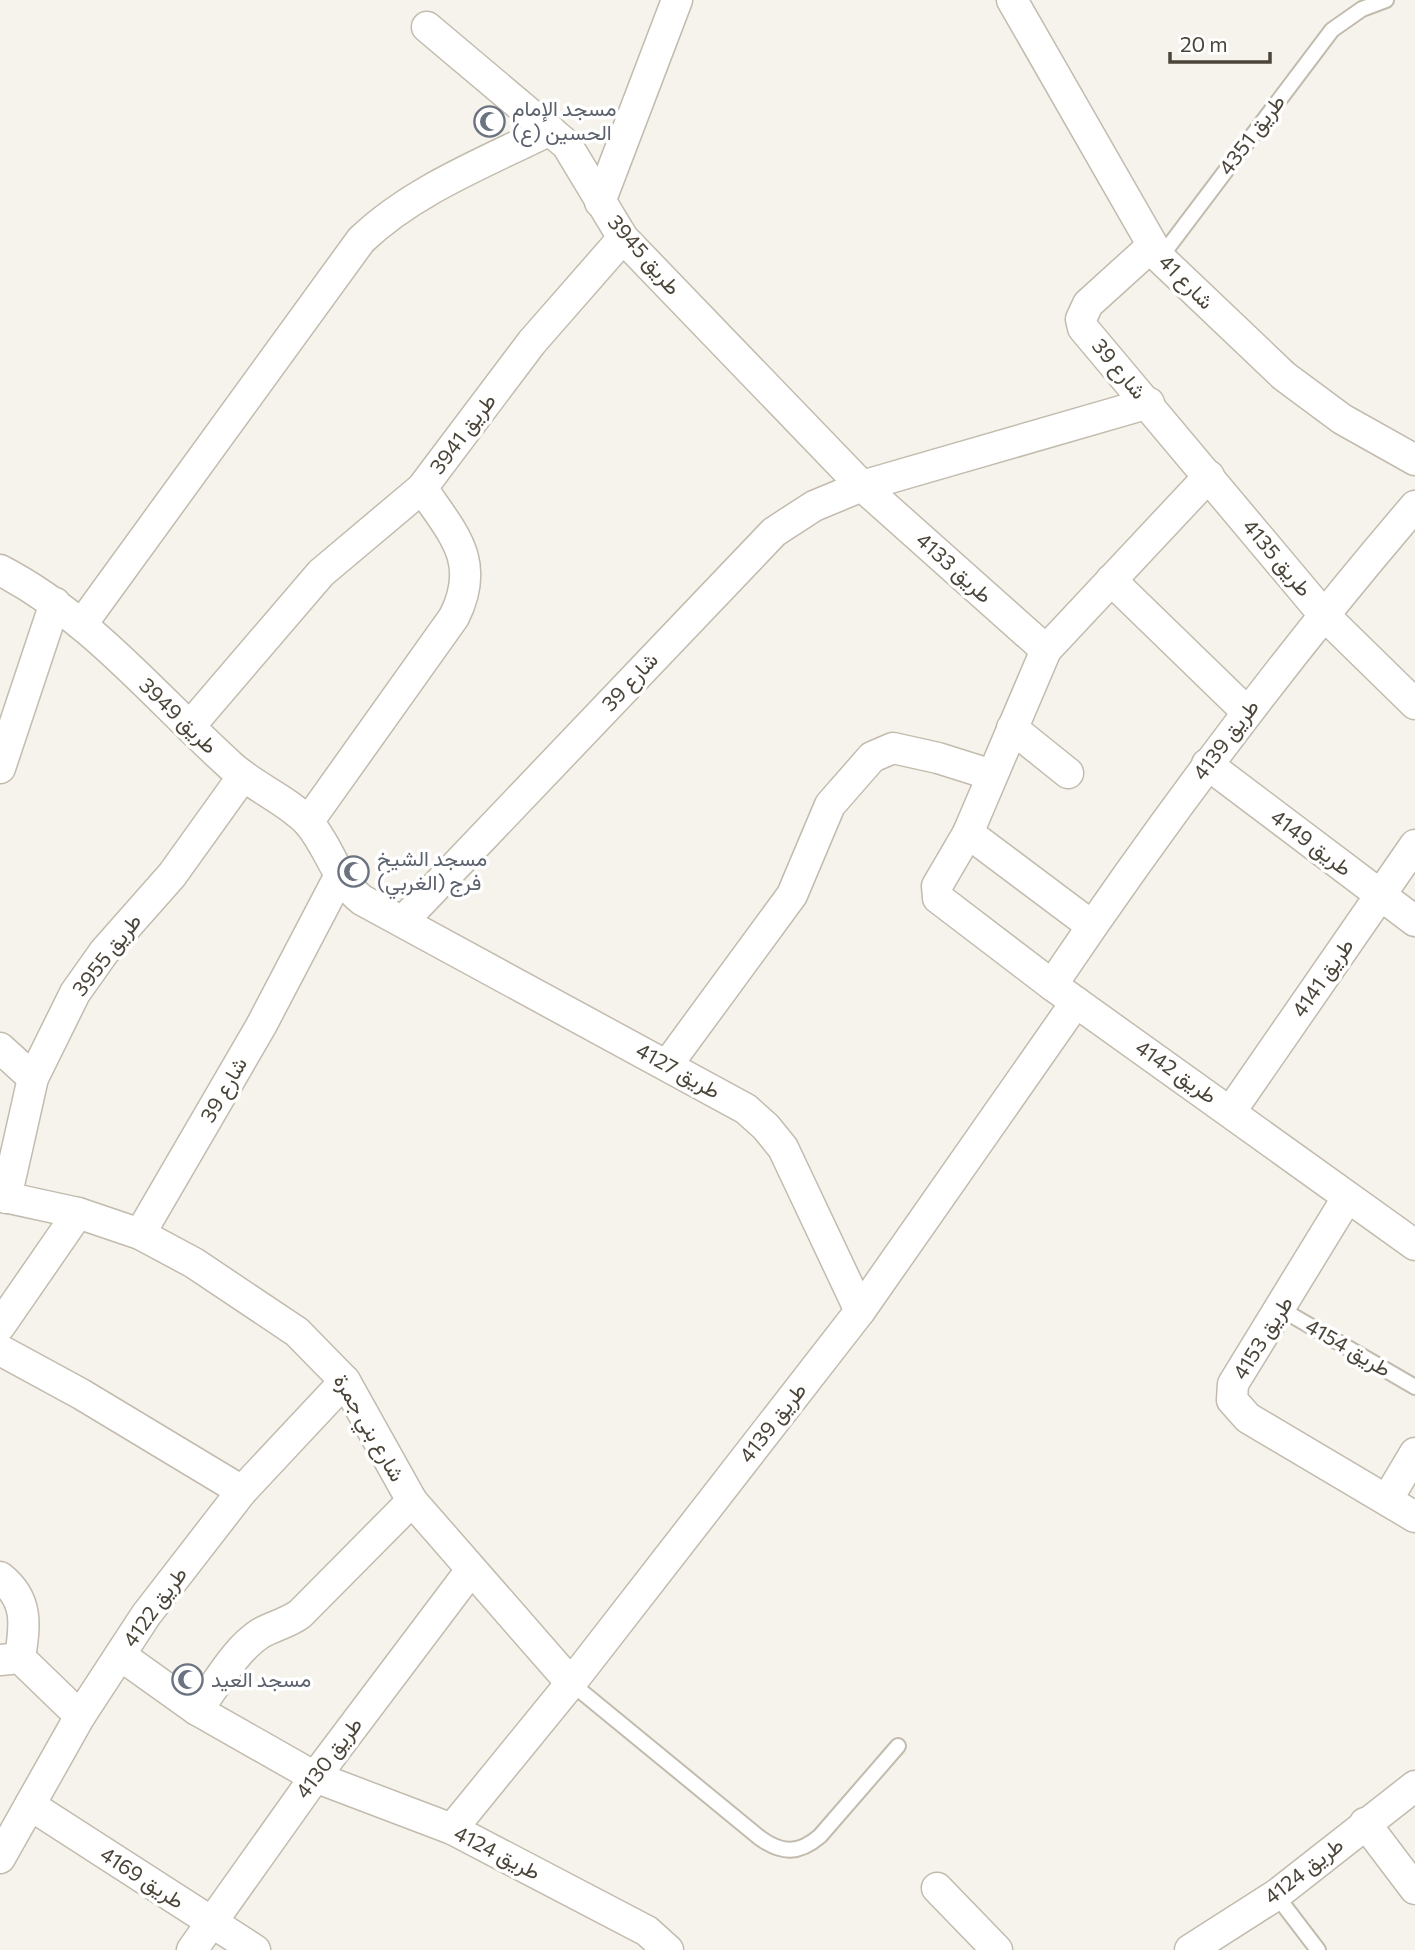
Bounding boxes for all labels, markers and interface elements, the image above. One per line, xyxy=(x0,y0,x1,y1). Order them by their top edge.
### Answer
scale bar xyxy=(1170,21,1270,65)
text: 20 m xyxy=(1180,31,1228,56)
street label: طريق 4351 xyxy=(1212,89,1291,180)
place label: مسجد الإمام الحسين (ع) xyxy=(512,95,616,147)
mosque icon: مسجد الإمام الحسين (ع) xyxy=(472,104,506,138)
street label: طريق 3945 xyxy=(602,209,687,300)
street label: شارع 41 xyxy=(1152,248,1220,316)
street label: شارع 39 xyxy=(1085,333,1153,405)
street label: طريق 3941 xyxy=(423,388,502,479)
street label: طريق 4135 xyxy=(1237,513,1318,602)
street label: طريق 4133 xyxy=(911,526,998,609)
street label: شارع 39 xyxy=(596,646,664,718)
street label: طريق 3949 xyxy=(133,672,223,760)
street label: طريق 4139 xyxy=(1186,694,1265,785)
street label: طريق 4149 xyxy=(1265,803,1357,882)
place label: مسجد الشيخ فرج (الغربي) xyxy=(377,845,487,900)
mosque icon: مسجد الشيخ فرج (الغربي) xyxy=(337,854,371,888)
street label: طريق 3955 xyxy=(66,908,147,1001)
street label: طريق 4141 xyxy=(1286,933,1360,1023)
street label: طريق 4142 xyxy=(1130,1034,1222,1109)
street label: طريق 4127 xyxy=(631,1036,725,1105)
street label: شارع 39 xyxy=(194,1052,254,1128)
street label: طريق 4153 xyxy=(1226,1291,1299,1385)
street label: طريق 4154 xyxy=(1301,1312,1396,1383)
street label: شارع بني جمرة xyxy=(324,1369,411,1488)
street label: طريق 4139 xyxy=(733,1377,812,1468)
street label: طريق 4122 xyxy=(116,1561,193,1652)
mosque icon: مسجد العيد xyxy=(171,1663,205,1697)
place label: مسجد العيد xyxy=(211,1666,311,1692)
street label: طريق 4130 xyxy=(289,1712,368,1804)
street label: طريق 4124 xyxy=(449,1819,545,1886)
street label: طريق 4124 xyxy=(1259,1831,1349,1910)
street label: طريق 4169 xyxy=(95,1840,189,1915)

